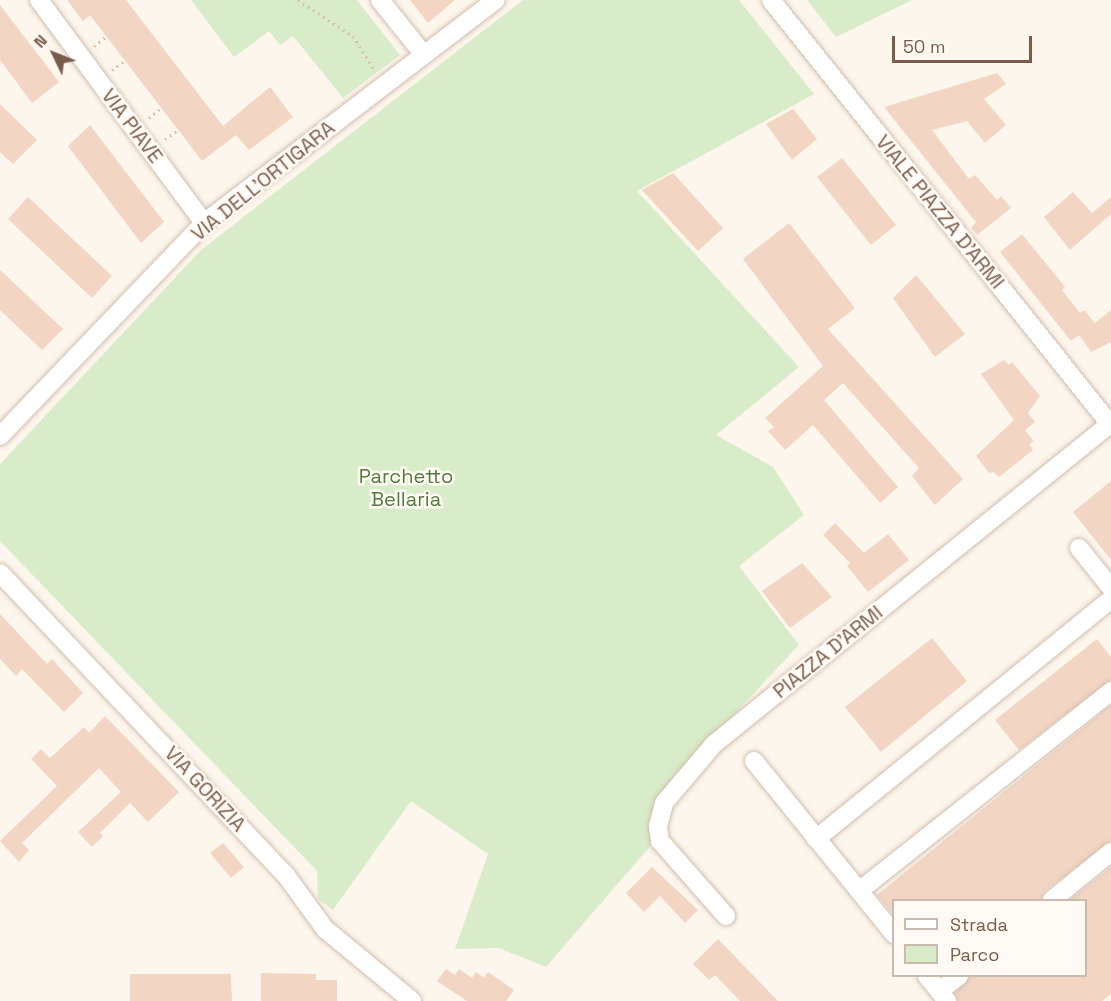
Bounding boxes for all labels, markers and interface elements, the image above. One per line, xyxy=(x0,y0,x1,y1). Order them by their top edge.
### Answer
north arrow xyxy=(24,24,84,84)
scale bar xyxy=(895,24,1034,62)
text: N xyxy=(29,30,52,52)
text: 50 m xyxy=(903,35,945,58)
street label: VIA PIAVE xyxy=(96,84,168,168)
street label: VIA DELL'ORTIGARA xyxy=(186,116,340,246)
street label: VIALE PIAZZA D'ARMI xyxy=(870,130,1010,294)
park label: Parchetto Bellaria xyxy=(359,465,453,512)
street label: PIAZZA D'ARMI xyxy=(768,600,888,704)
street label: VIA GORIZIA xyxy=(159,741,251,837)
legend xyxy=(892,899,1087,977)
text: Strada xyxy=(950,913,1008,936)
text: Parco xyxy=(950,943,999,966)

